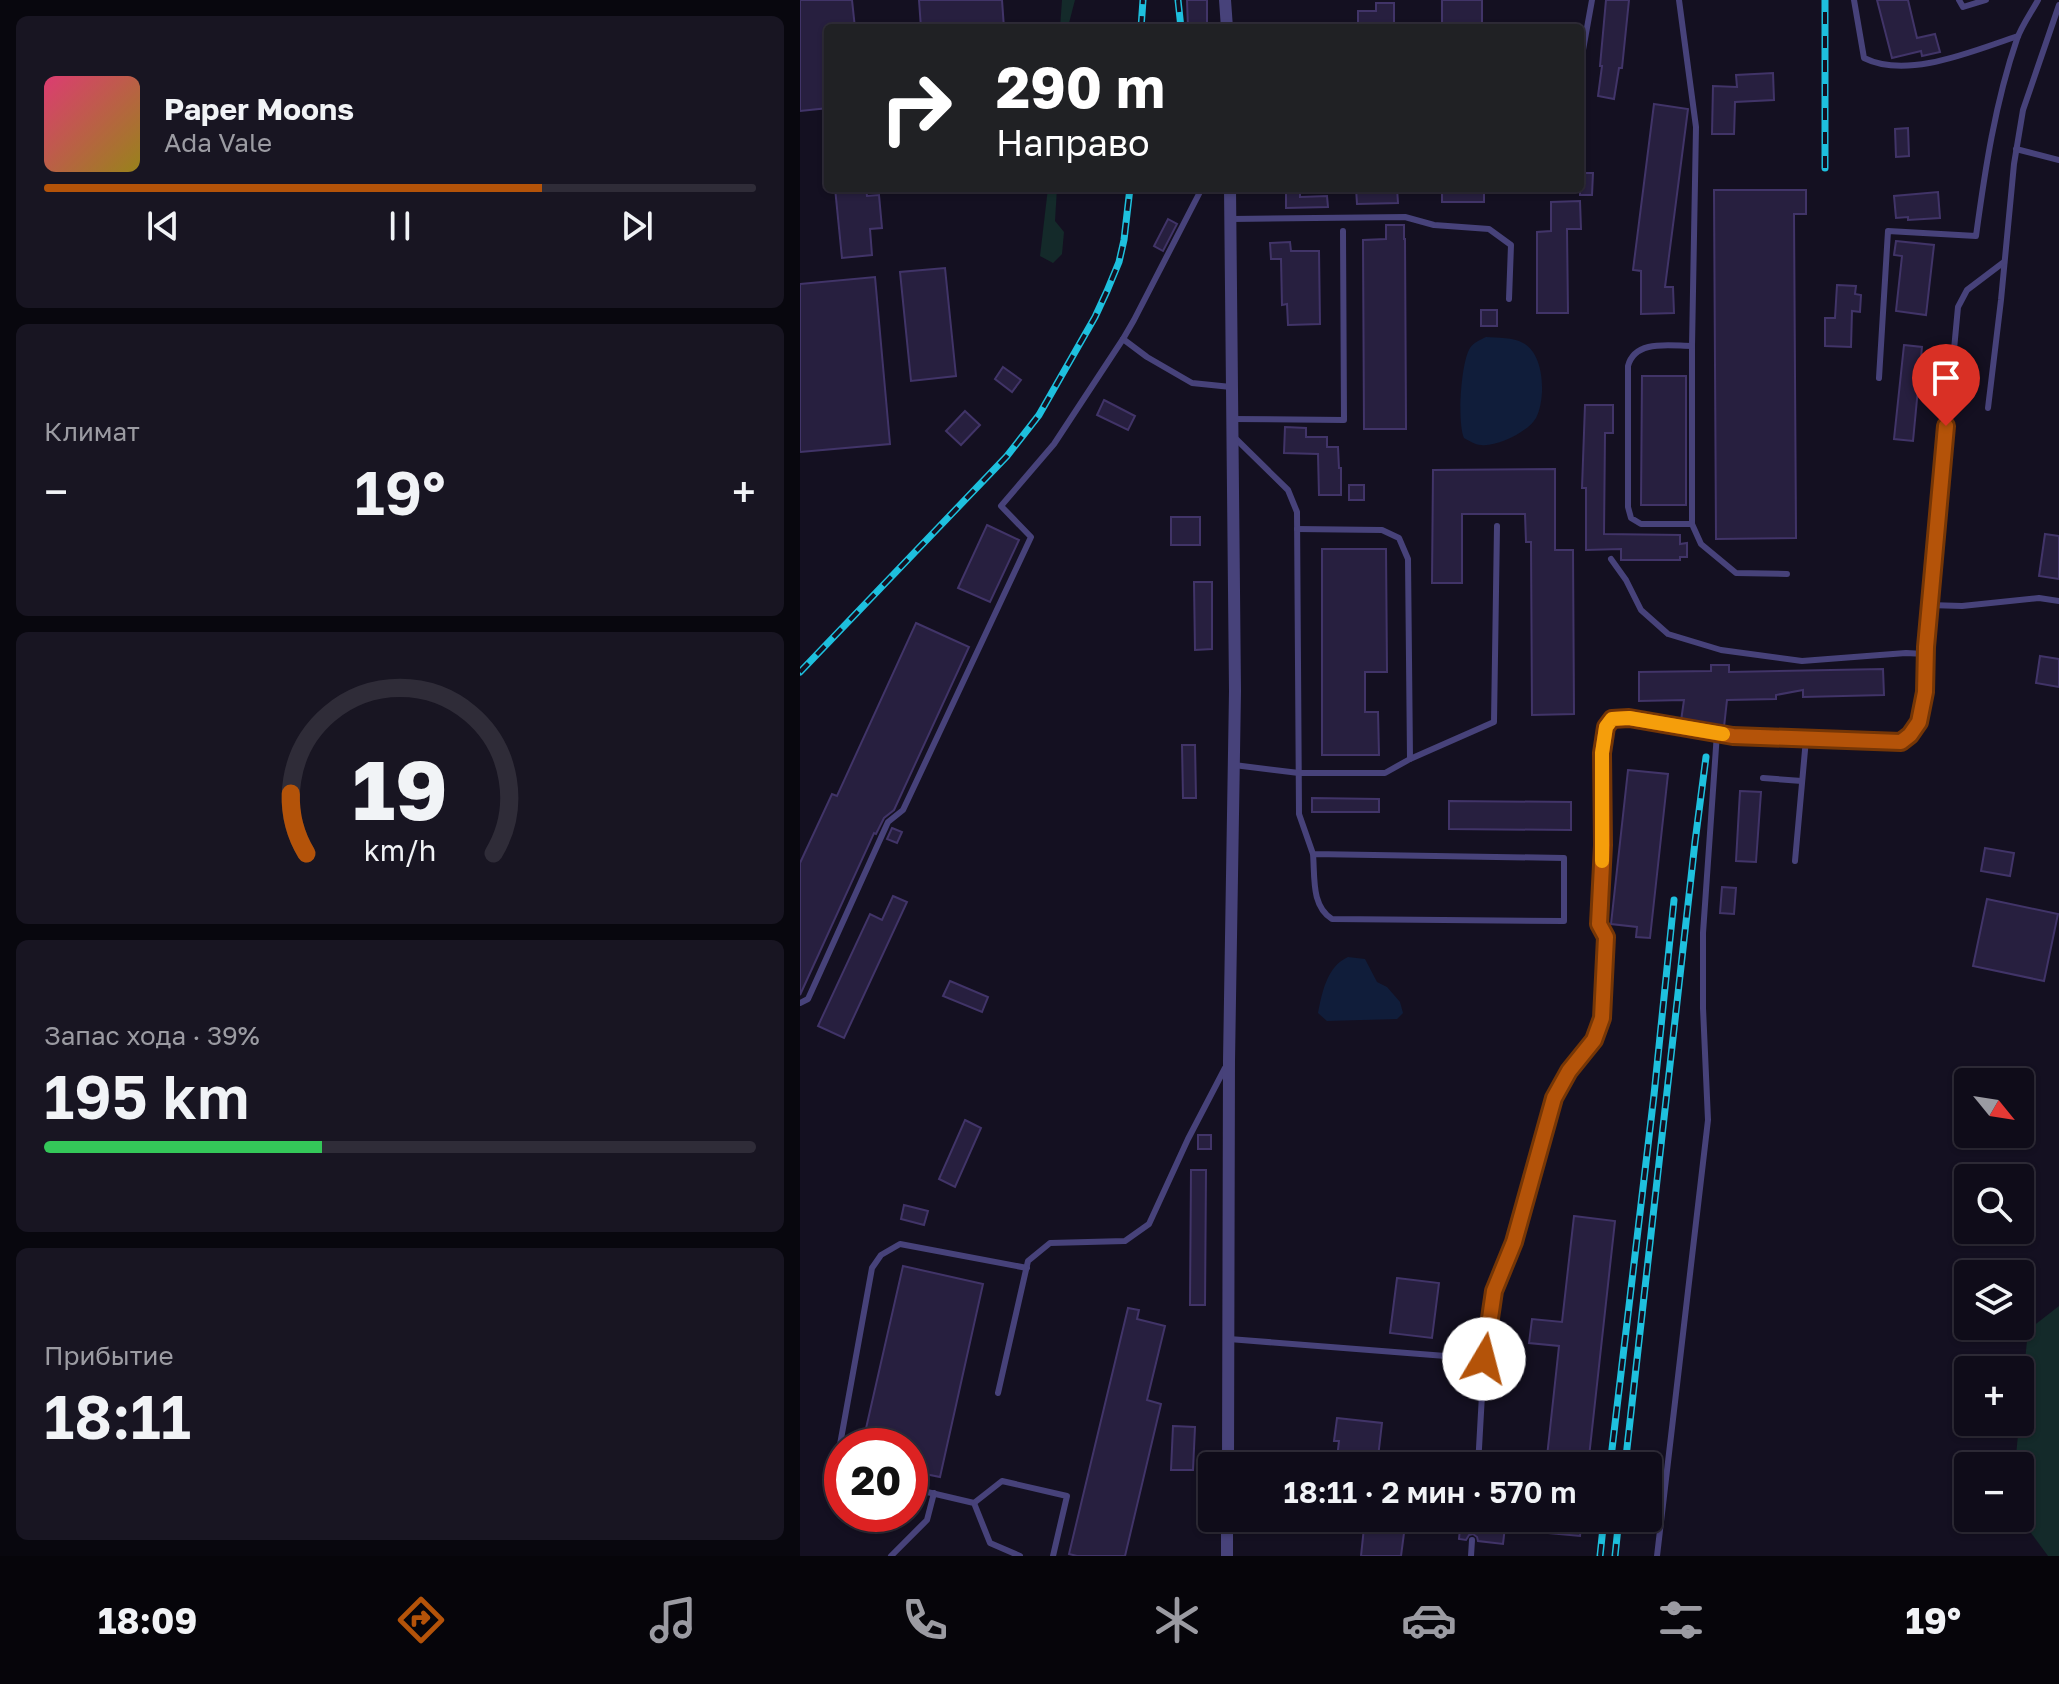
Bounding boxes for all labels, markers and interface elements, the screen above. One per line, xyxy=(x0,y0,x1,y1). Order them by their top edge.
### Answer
text: 290 m xyxy=(996,53,1165,120)
icon: right xyxy=(864,56,968,160)
text: Paper Moons xyxy=(164,91,354,127)
text: Направо xyxy=(996,121,1150,164)
text: Ada Vale xyxy=(164,127,272,158)
icon: previous xyxy=(141,204,185,248)
icon: pause xyxy=(378,204,422,248)
icon: next xyxy=(615,204,659,248)
pin xyxy=(1912,344,1980,426)
icon: arrive xyxy=(1924,356,1968,400)
text: Климат xyxy=(44,416,140,447)
text: 19° xyxy=(354,456,446,528)
text: − xyxy=(44,465,68,518)
text: + xyxy=(732,465,756,518)
text: 19 xyxy=(352,738,448,838)
text: km/h xyxy=(364,833,436,867)
text: Запас хода · 39% xyxy=(44,1020,260,1051)
text: 195 km xyxy=(44,1060,250,1132)
north arrow xyxy=(1954,1068,2034,1148)
map controls xyxy=(1954,1068,2034,1532)
button: search xyxy=(1954,1164,2034,1244)
button: layers xyxy=(1954,1260,2034,1340)
position arrow xyxy=(1442,1317,1526,1401)
text: Прибытие xyxy=(44,1340,173,1371)
button: + xyxy=(1954,1356,2034,1436)
text: 18:11 xyxy=(44,1380,191,1452)
speed limit sign: 20 xyxy=(824,1428,928,1532)
button: − xyxy=(1954,1452,2034,1532)
text: 18:11 · 2 мин · 570 m xyxy=(1284,1474,1576,1510)
icon: directions xyxy=(393,1592,449,1648)
icon: music xyxy=(645,1592,701,1648)
icon: phone xyxy=(897,1592,953,1648)
icon: climate xyxy=(1149,1592,1205,1648)
icon: car xyxy=(1401,1592,1457,1648)
icon: filters xyxy=(1653,1592,1709,1648)
text: 18:09 xyxy=(98,1599,197,1642)
text: 19° xyxy=(1905,1599,1961,1642)

